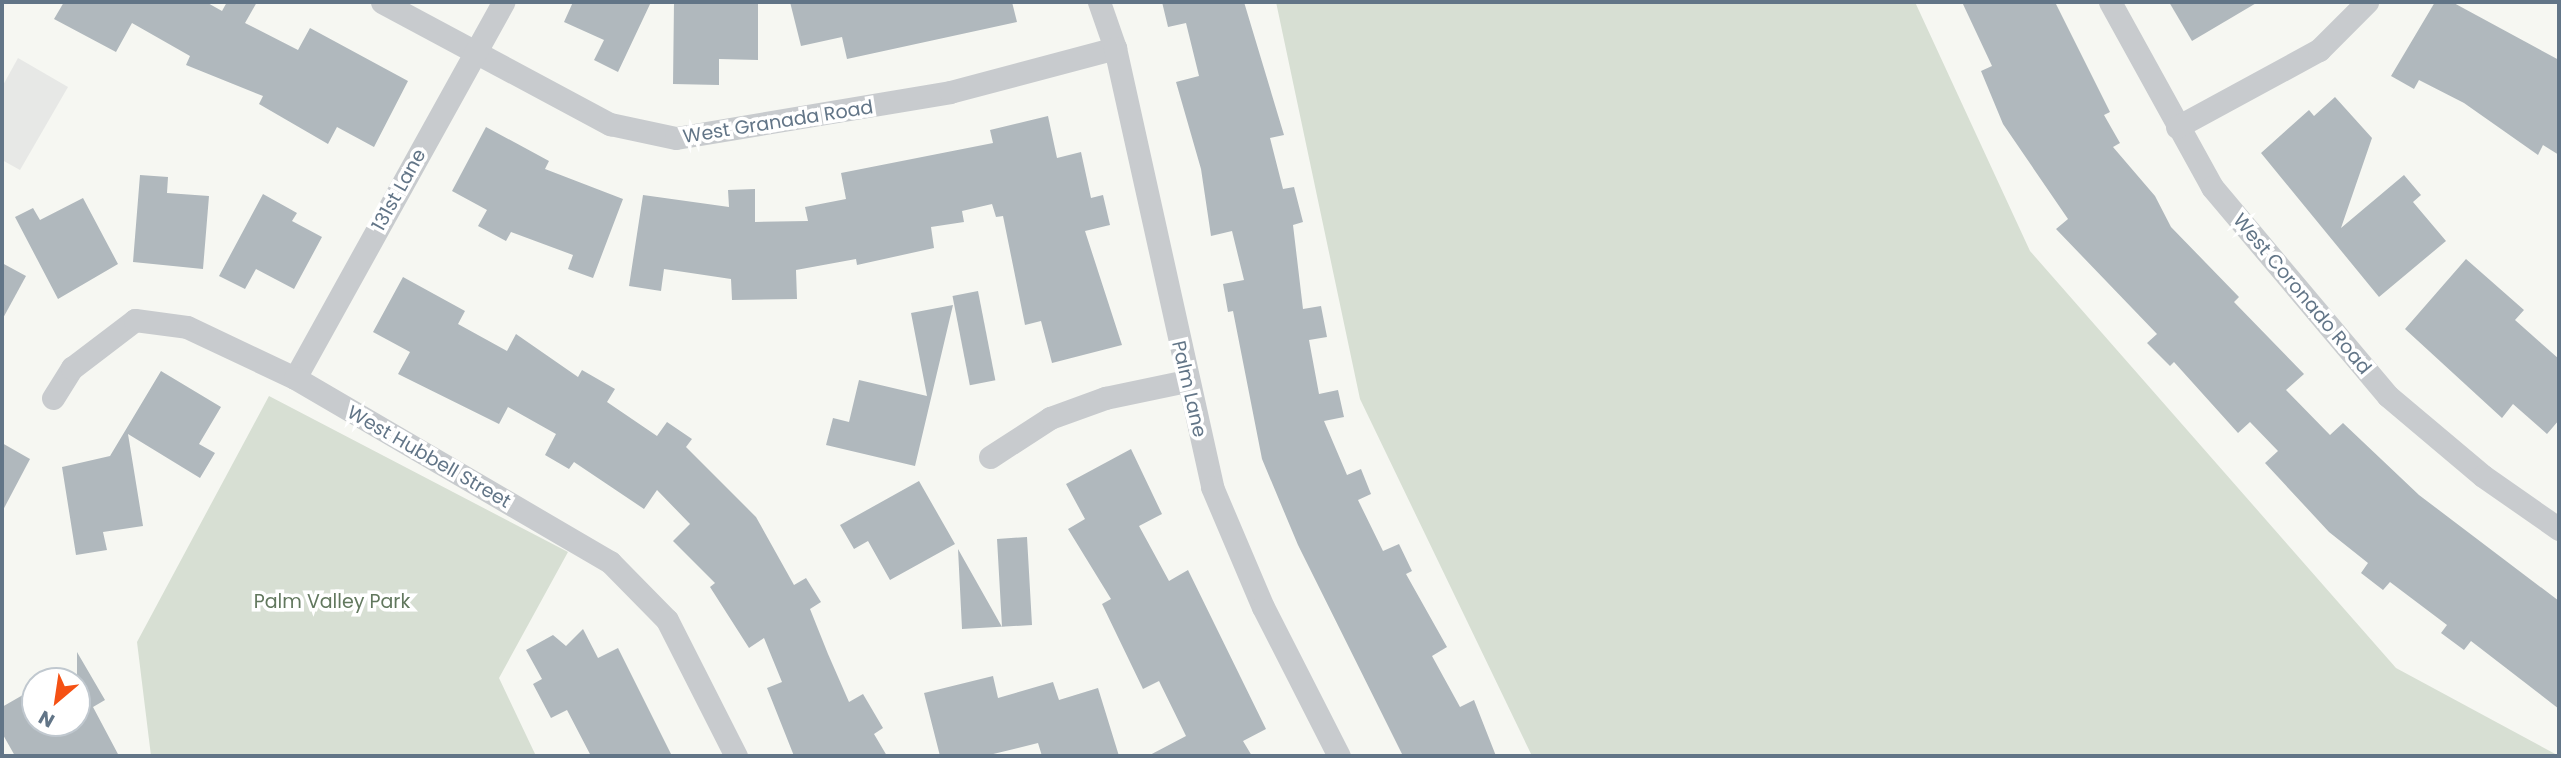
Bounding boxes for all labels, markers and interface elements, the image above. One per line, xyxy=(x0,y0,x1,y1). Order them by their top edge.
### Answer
street label: West Granada Road xyxy=(681,96,875,148)
street label: 131st Lane xyxy=(367,145,431,235)
street label: West Coronado Road xyxy=(2228,209,2376,379)
street label: Palm Lane xyxy=(1167,339,1211,439)
street label: West Hubbell Street xyxy=(343,401,515,513)
park label: Palm Valley Park xyxy=(254,591,410,613)
north arrow xyxy=(21,667,91,737)
text: N xyxy=(34,704,59,734)

